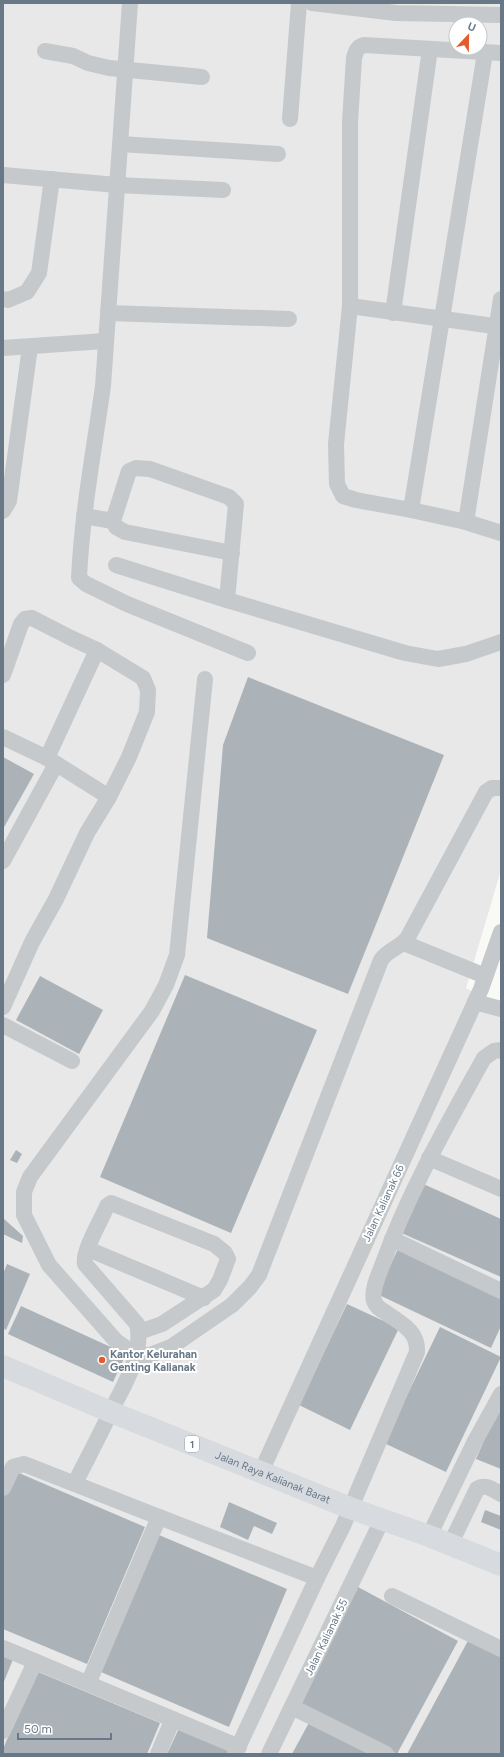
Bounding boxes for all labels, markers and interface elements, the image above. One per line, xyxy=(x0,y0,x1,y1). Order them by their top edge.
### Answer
north arrow xyxy=(448,16,488,56)
text: U xyxy=(466,20,478,35)
street label: Jalan Kalianak 66 xyxy=(360,1163,407,1244)
place label: Kantor Kelurahan Genting Kalianak xyxy=(110,1348,197,1374)
marker: Kantor Kelurahan Genting Kalianak xyxy=(97,1355,107,1365)
road number: 1 xyxy=(185,1436,199,1452)
street label: Jalan Raya Kalianak Barat xyxy=(213,1449,332,1507)
street label: Jalan Kalianak 55 xyxy=(302,1597,351,1678)
scale bar xyxy=(18,1715,111,1741)
text: 50 m xyxy=(24,1722,52,1736)

